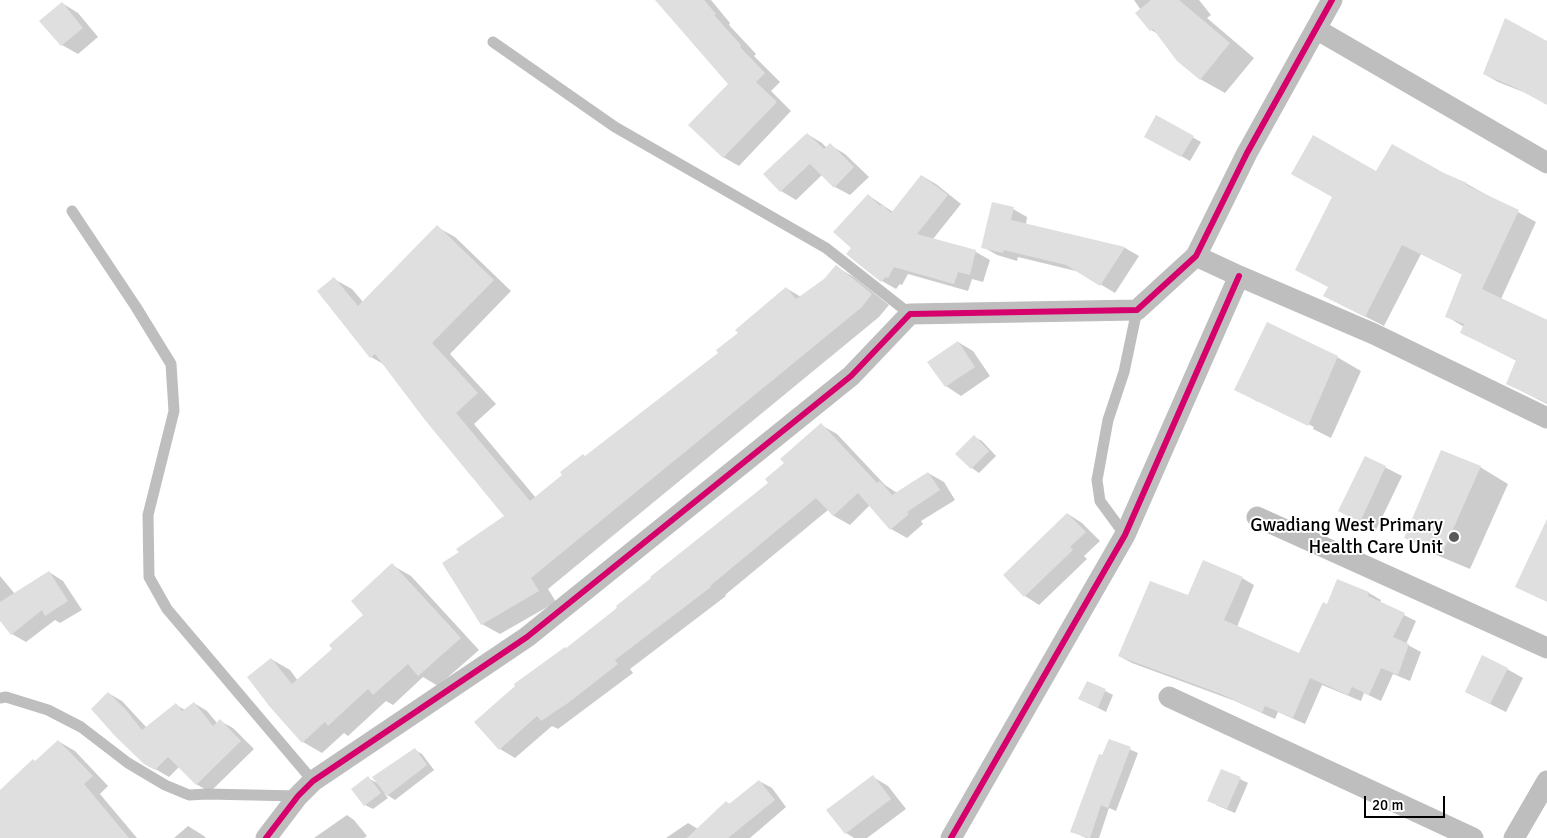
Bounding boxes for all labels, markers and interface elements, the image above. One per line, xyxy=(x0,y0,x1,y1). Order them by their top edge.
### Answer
place label: Gwadiang West Primary Health Care Unit xyxy=(1250,515,1443,559)
marker: Gwadiang West Primary Health Care Unit xyxy=(1447,530,1461,544)
scale bar xyxy=(1367,786,1448,818)
text: 20 m xyxy=(1372,796,1403,814)

